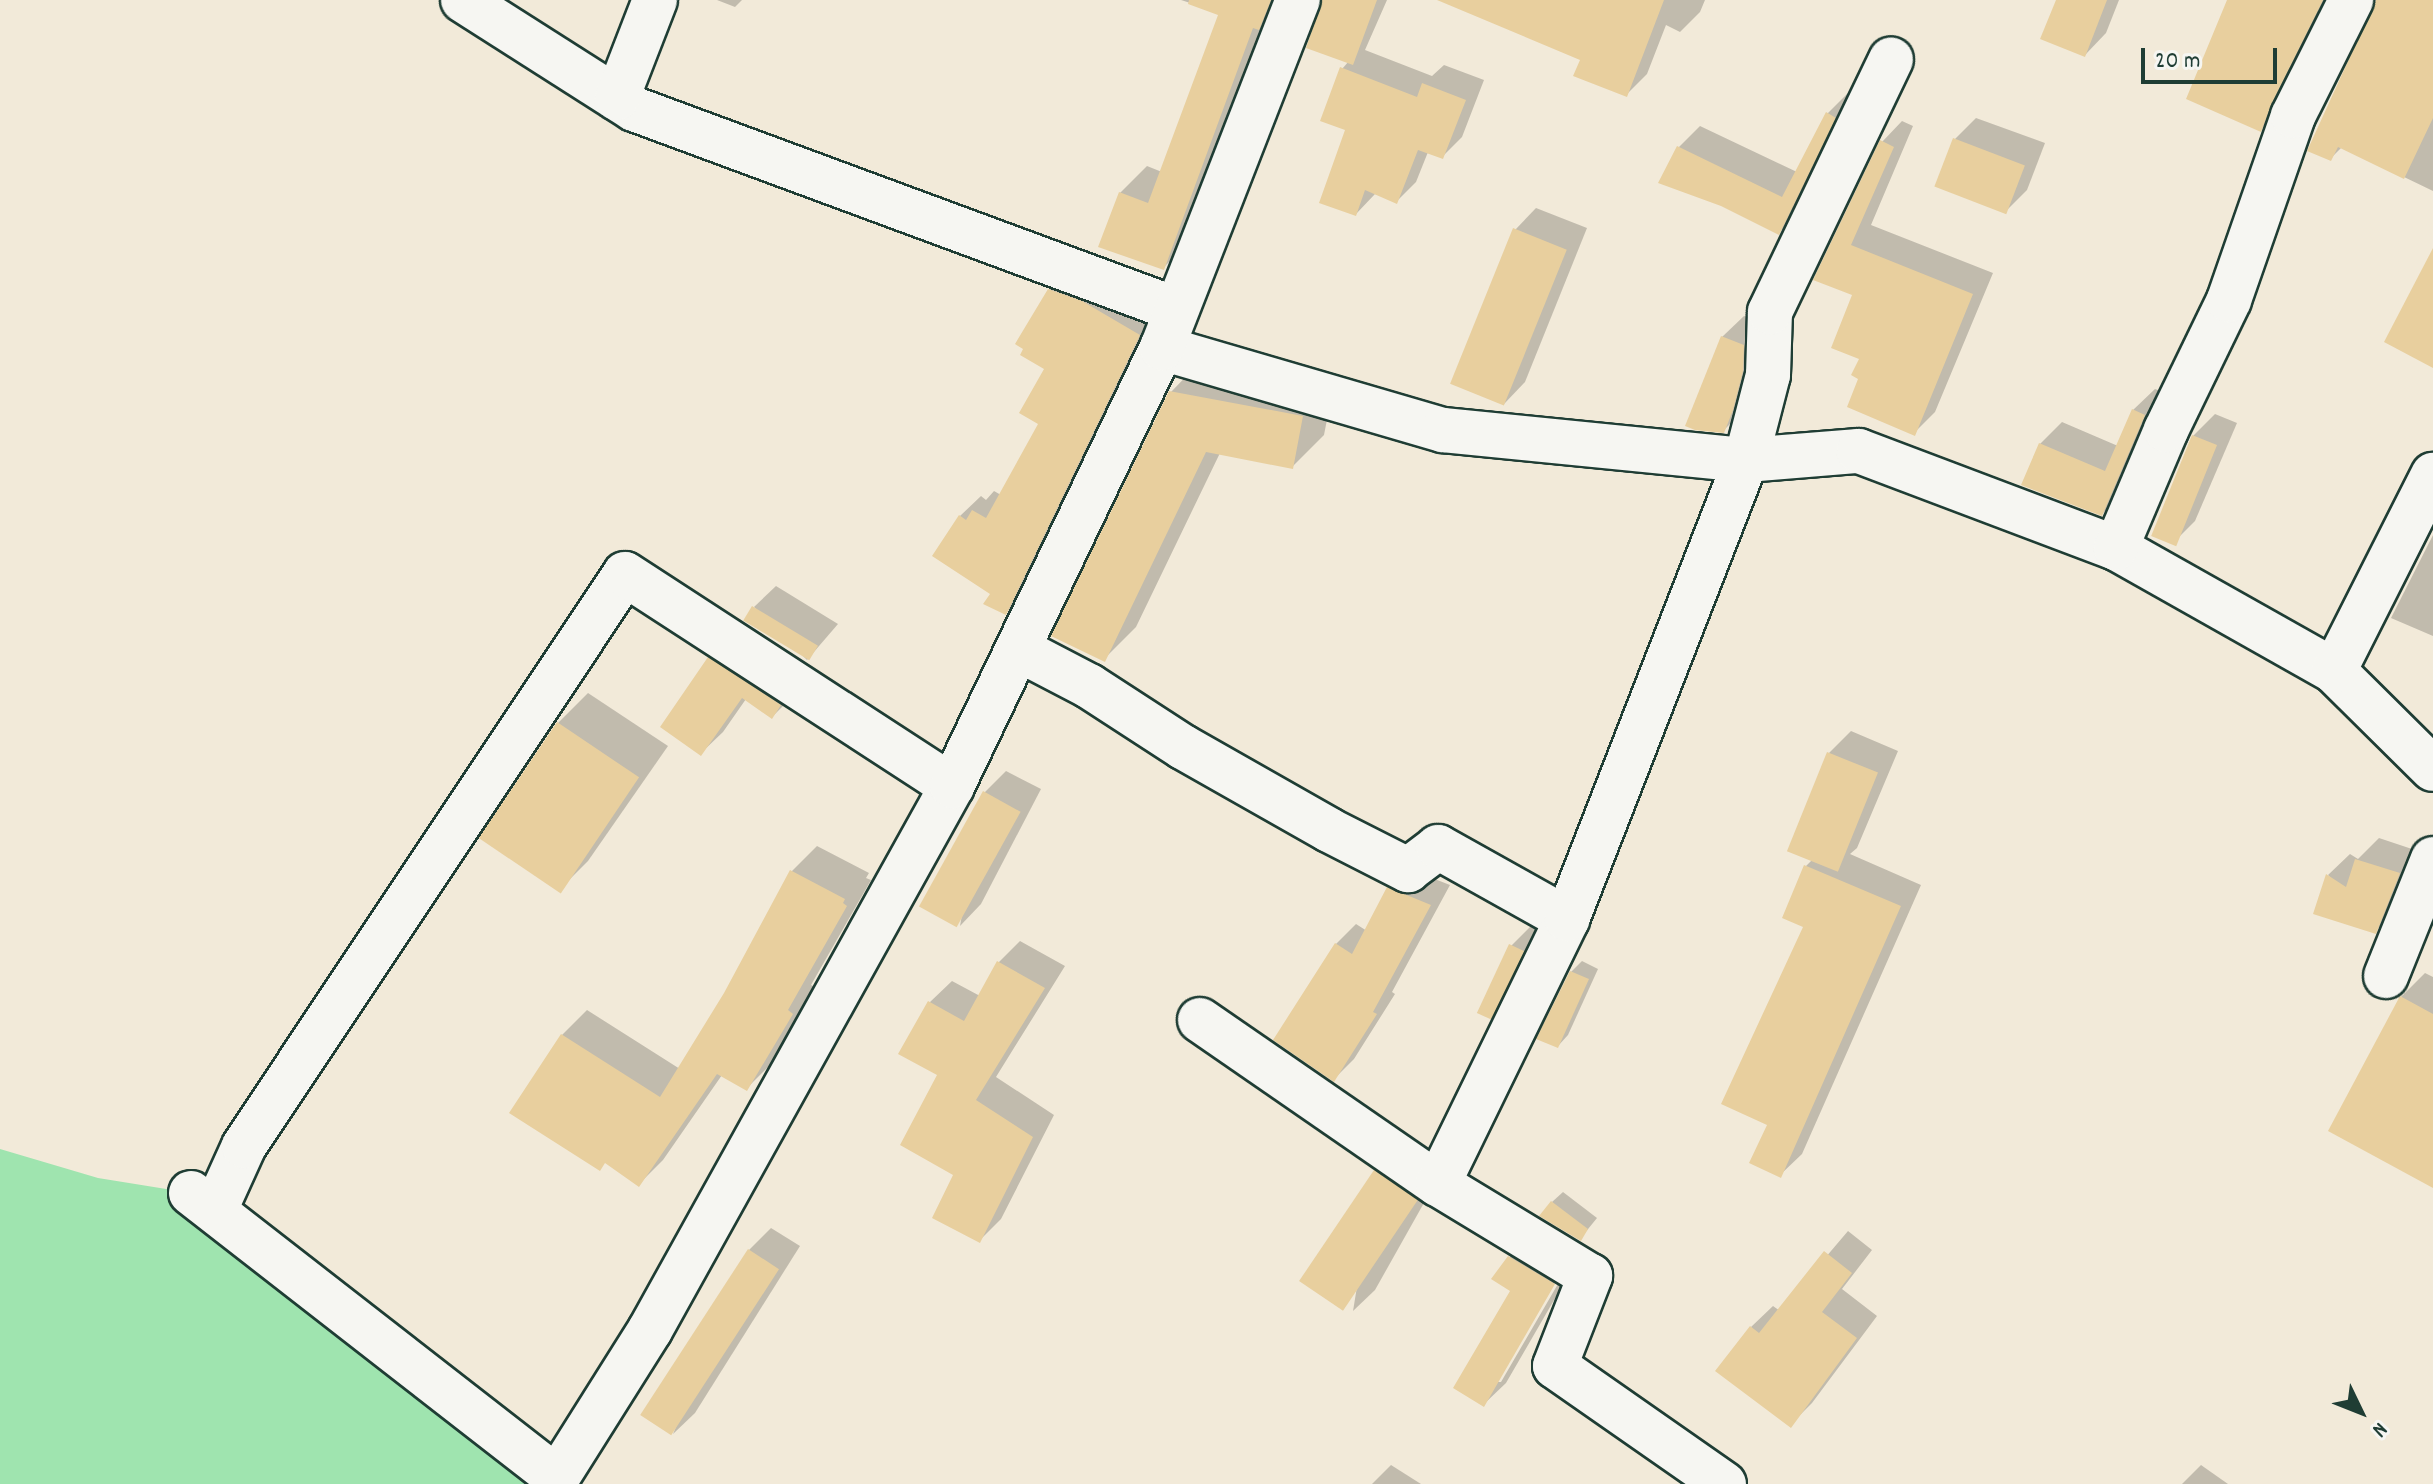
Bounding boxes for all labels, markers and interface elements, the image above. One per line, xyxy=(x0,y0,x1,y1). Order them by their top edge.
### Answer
scale bar xyxy=(2145,32,2281,82)
text: 20 m xyxy=(2155,45,2201,79)
north arrow xyxy=(2321,1372,2401,1452)
text: N xyxy=(2364,1414,2394,1443)

